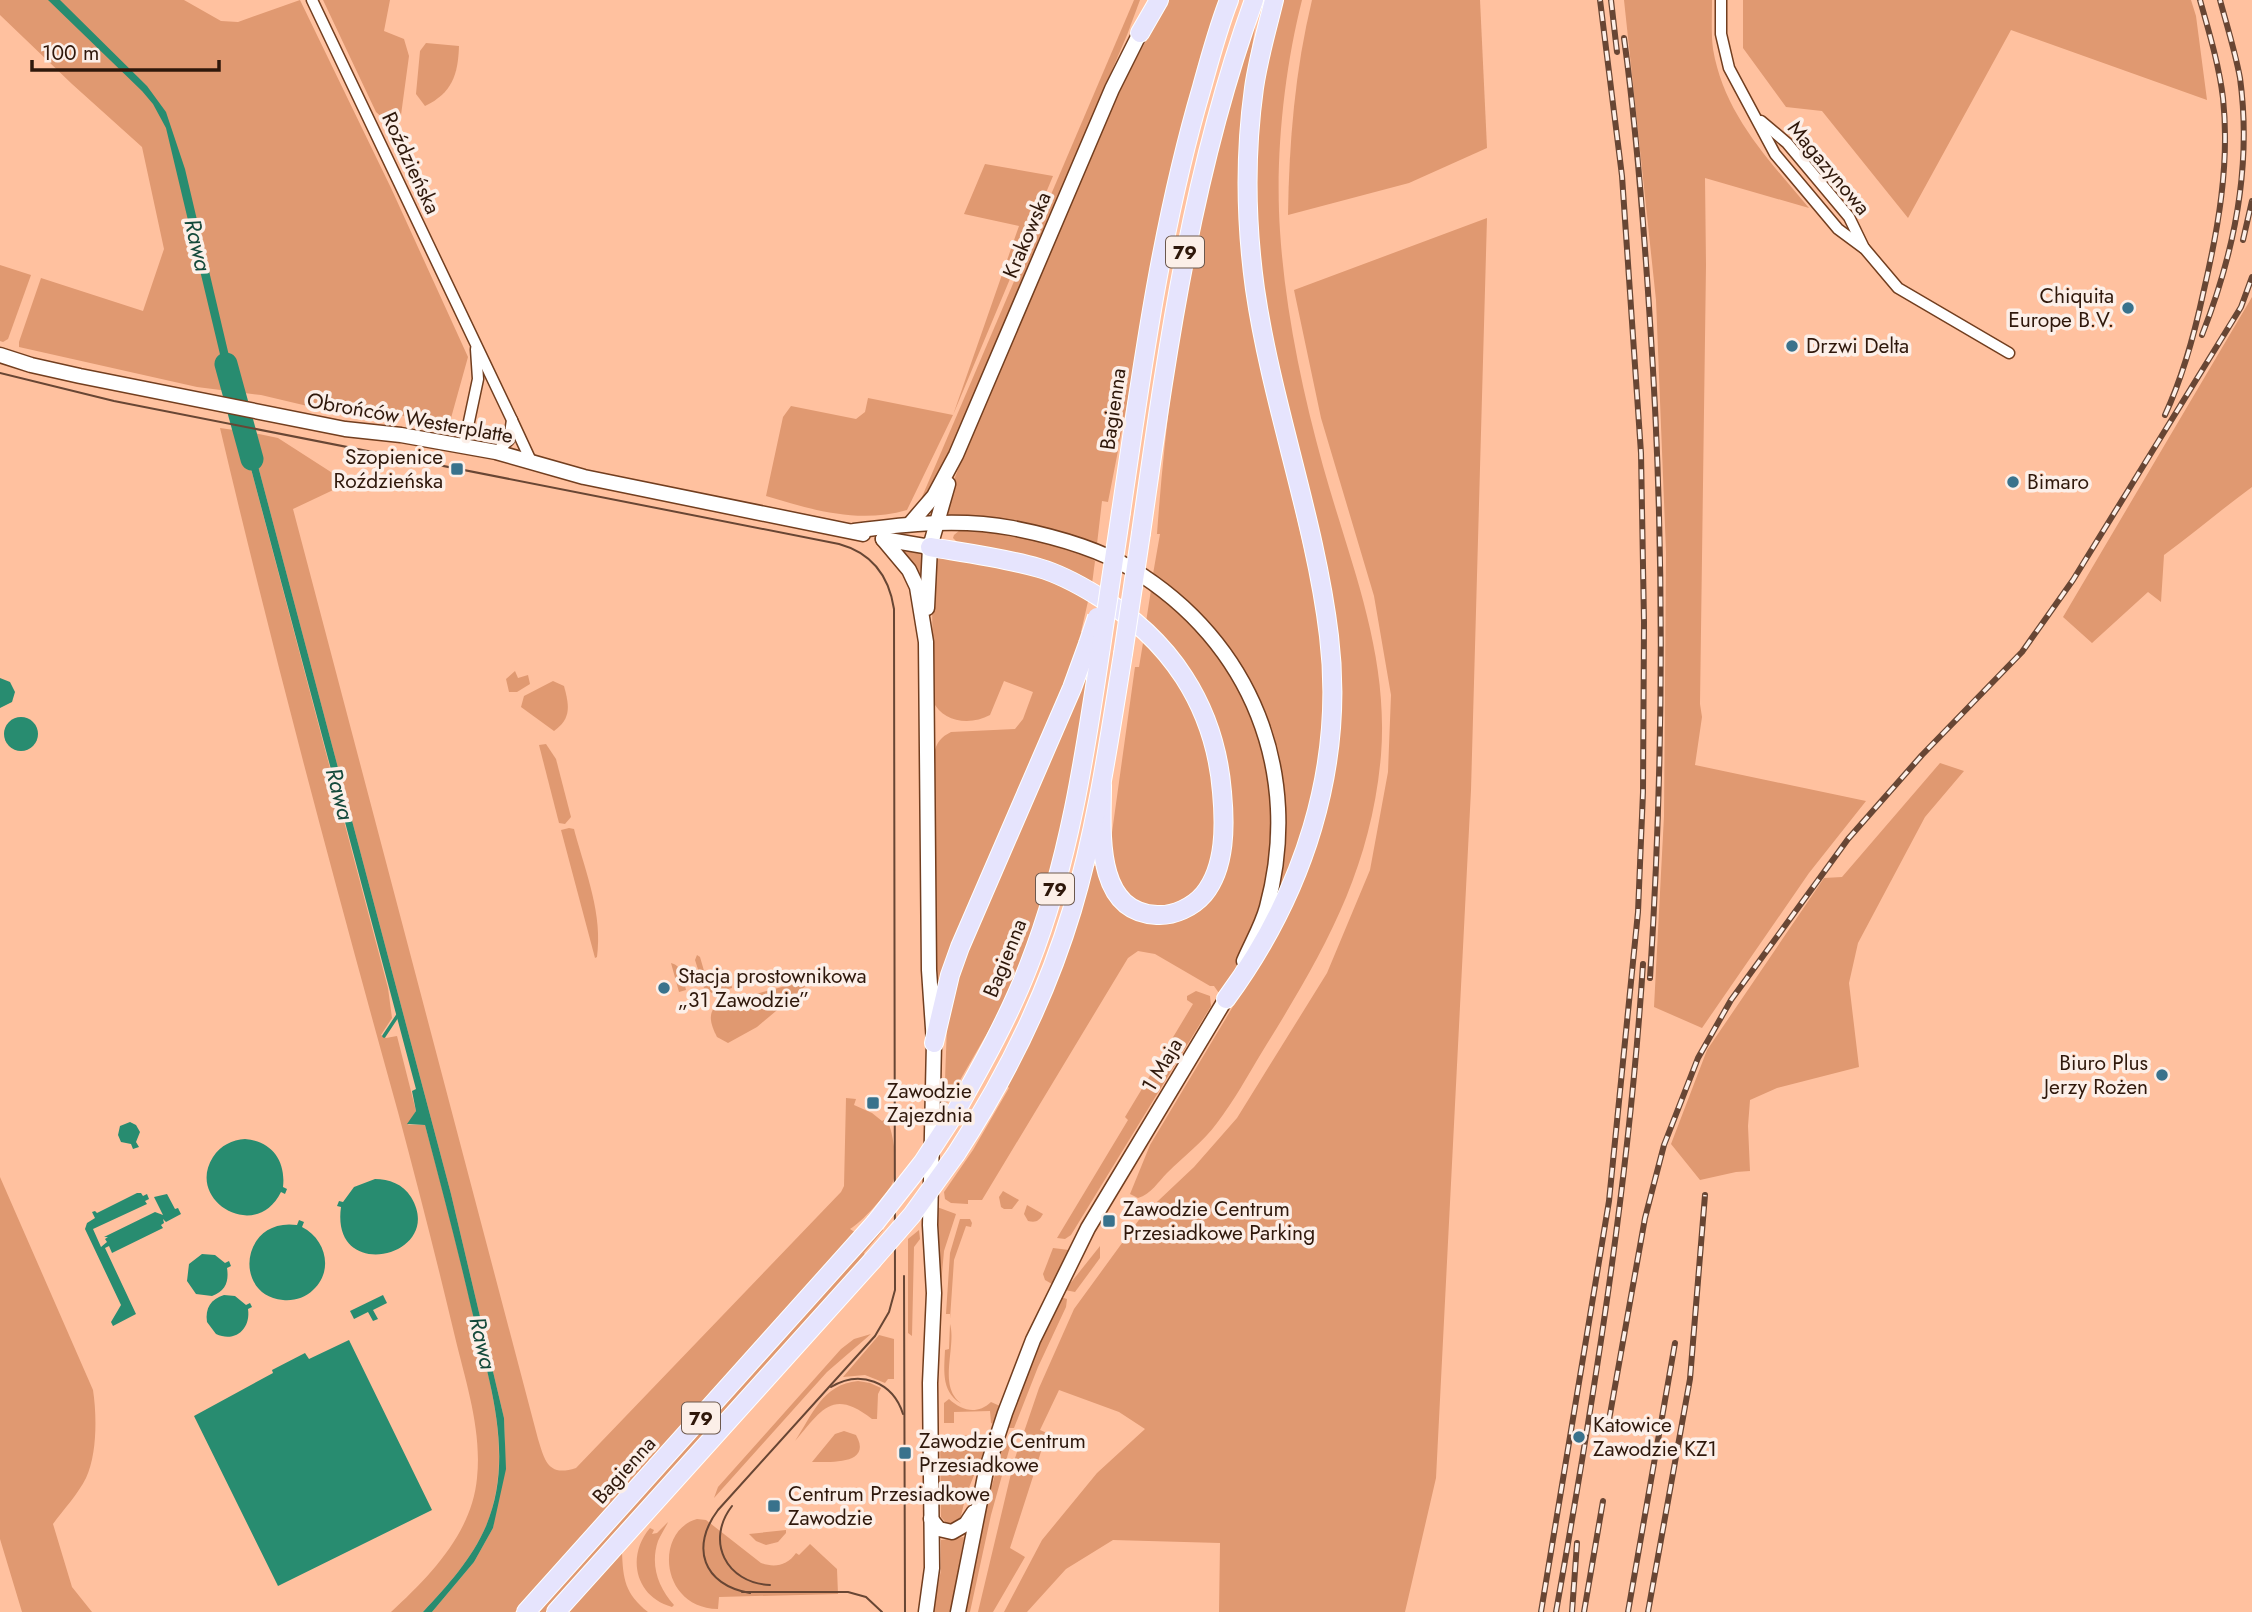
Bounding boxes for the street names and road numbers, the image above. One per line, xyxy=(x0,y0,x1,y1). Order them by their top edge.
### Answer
street label: Roździeńska xyxy=(374,107,448,219)
street label: Magazynowa xyxy=(1781,114,1877,222)
street label: Krakowska xyxy=(995,187,1059,283)
road number: 79 xyxy=(1166,236,1204,268)
street label: Bagienna xyxy=(1092,366,1134,452)
street label: Obrońców Westerplatte xyxy=(305,385,516,451)
road number: 79 xyxy=(1036,874,1074,904)
street label: Bagienna xyxy=(976,914,1034,1002)
street label: 1 Maja xyxy=(1134,1032,1190,1098)
road number: 79 xyxy=(682,1402,720,1434)
street label: Bagienna xyxy=(585,1429,663,1511)

